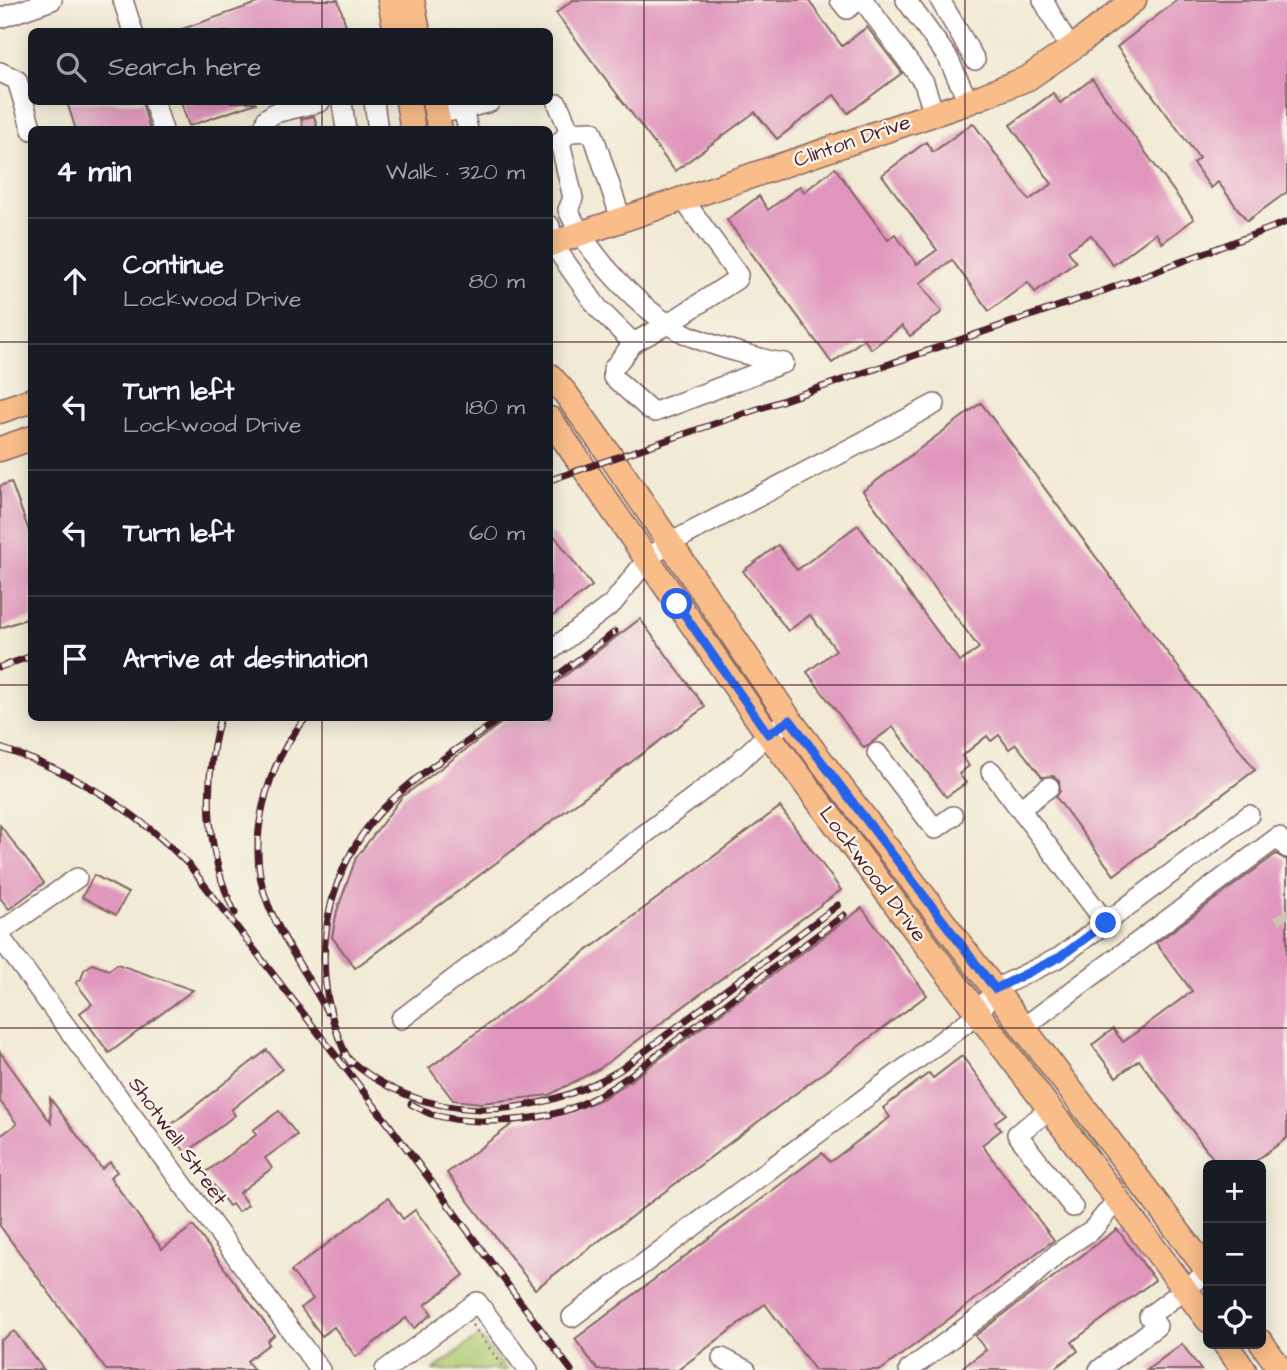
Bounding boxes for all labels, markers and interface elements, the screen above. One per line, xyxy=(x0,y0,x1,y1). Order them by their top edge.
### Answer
search box xyxy=(28,28,553,105)
icon: search xyxy=(52,48,90,86)
text: Search here xyxy=(108,49,261,85)
street label: Clinton Drive xyxy=(790,107,914,175)
text: 4 min xyxy=(56,151,131,193)
text: Walk · 320 m xyxy=(386,156,525,188)
text: Continue xyxy=(123,247,224,283)
icon: ahead xyxy=(56,262,94,300)
text: 80 m xyxy=(468,265,525,297)
text: Lockwood Drive xyxy=(123,283,301,315)
text: Turn left xyxy=(123,373,234,409)
icon: left xyxy=(56,388,94,426)
text: 180 m xyxy=(466,391,525,423)
text: Lockwood Drive xyxy=(123,409,301,441)
icon: left xyxy=(56,514,94,552)
text: Turn left xyxy=(123,515,234,551)
text: 60 m xyxy=(469,517,525,549)
route start xyxy=(661,588,692,619)
icon: arrive xyxy=(56,640,94,678)
text: Arrive at destination xyxy=(123,641,368,677)
street label: Lockwood Drive xyxy=(812,800,934,948)
route end xyxy=(1090,907,1121,938)
street label: Shotwell Street xyxy=(121,1071,235,1212)
map controls xyxy=(1203,1160,1266,1349)
button: + xyxy=(1203,1160,1266,1223)
button: − xyxy=(1203,1223,1266,1286)
button: locate xyxy=(1203,1286,1266,1349)

